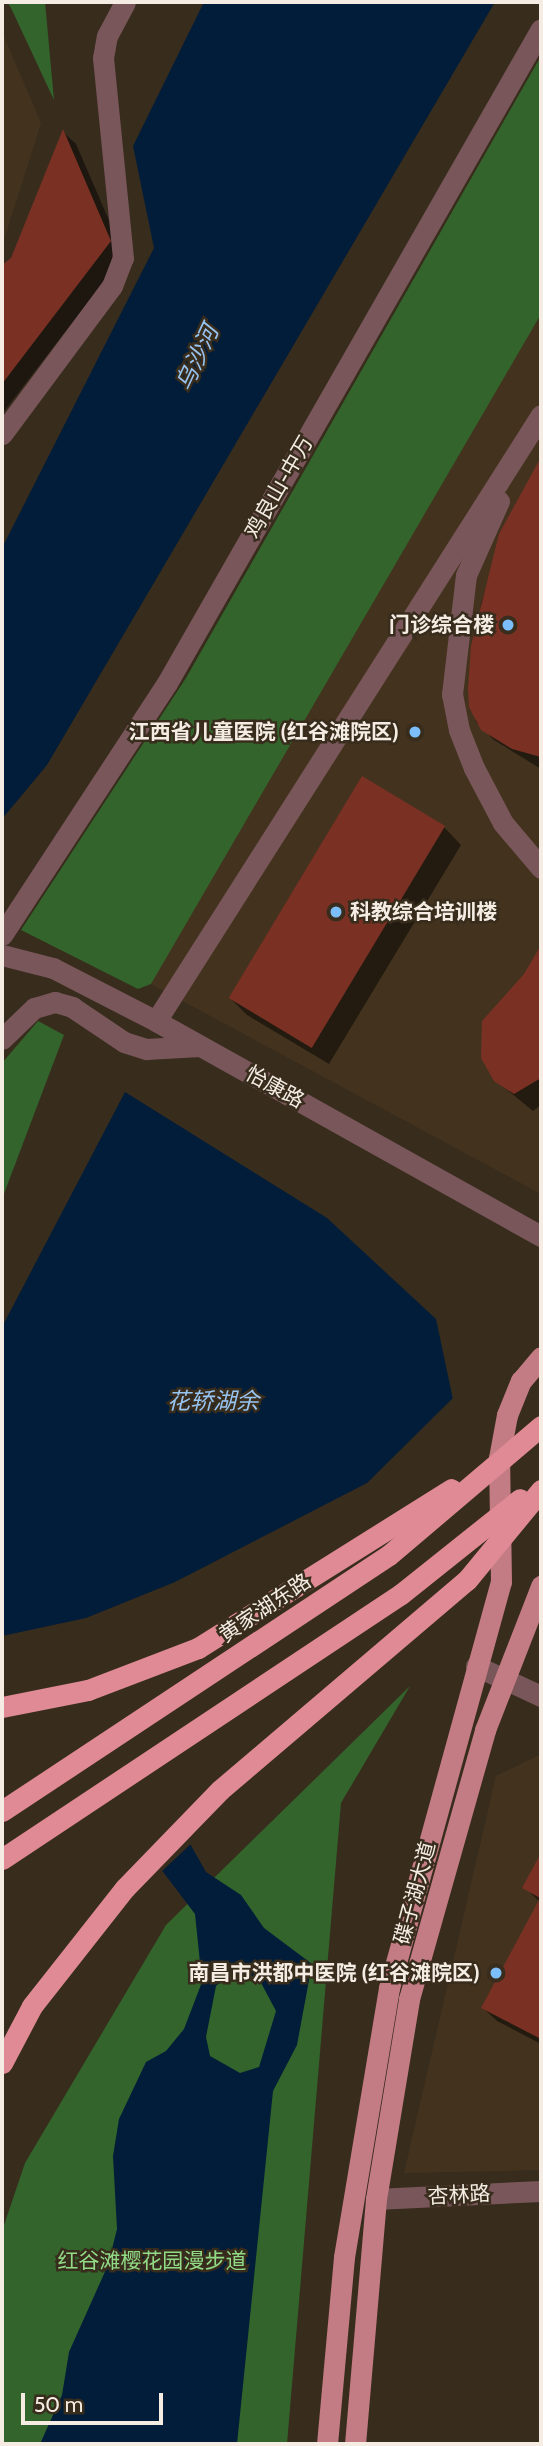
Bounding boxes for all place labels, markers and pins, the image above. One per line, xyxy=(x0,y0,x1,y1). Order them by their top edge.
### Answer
place label: 门诊综合楼 xyxy=(389,612,494,638)
marker: 门诊综合楼 xyxy=(500,617,516,633)
place label: 江西省儿童医院 (红谷滩院区) xyxy=(128,719,399,745)
marker: 江西省儿童医院 (红谷滩院区) xyxy=(405,722,425,742)
place label: 科教综合培训楼 xyxy=(350,899,497,925)
marker: 科教综合培训楼 xyxy=(328,904,344,920)
place label: 南昌市洪都中医院 (红谷滩院区) xyxy=(188,1960,480,1986)
marker: 南昌市洪都中医院 (红谷滩院区) xyxy=(486,1963,506,1983)

